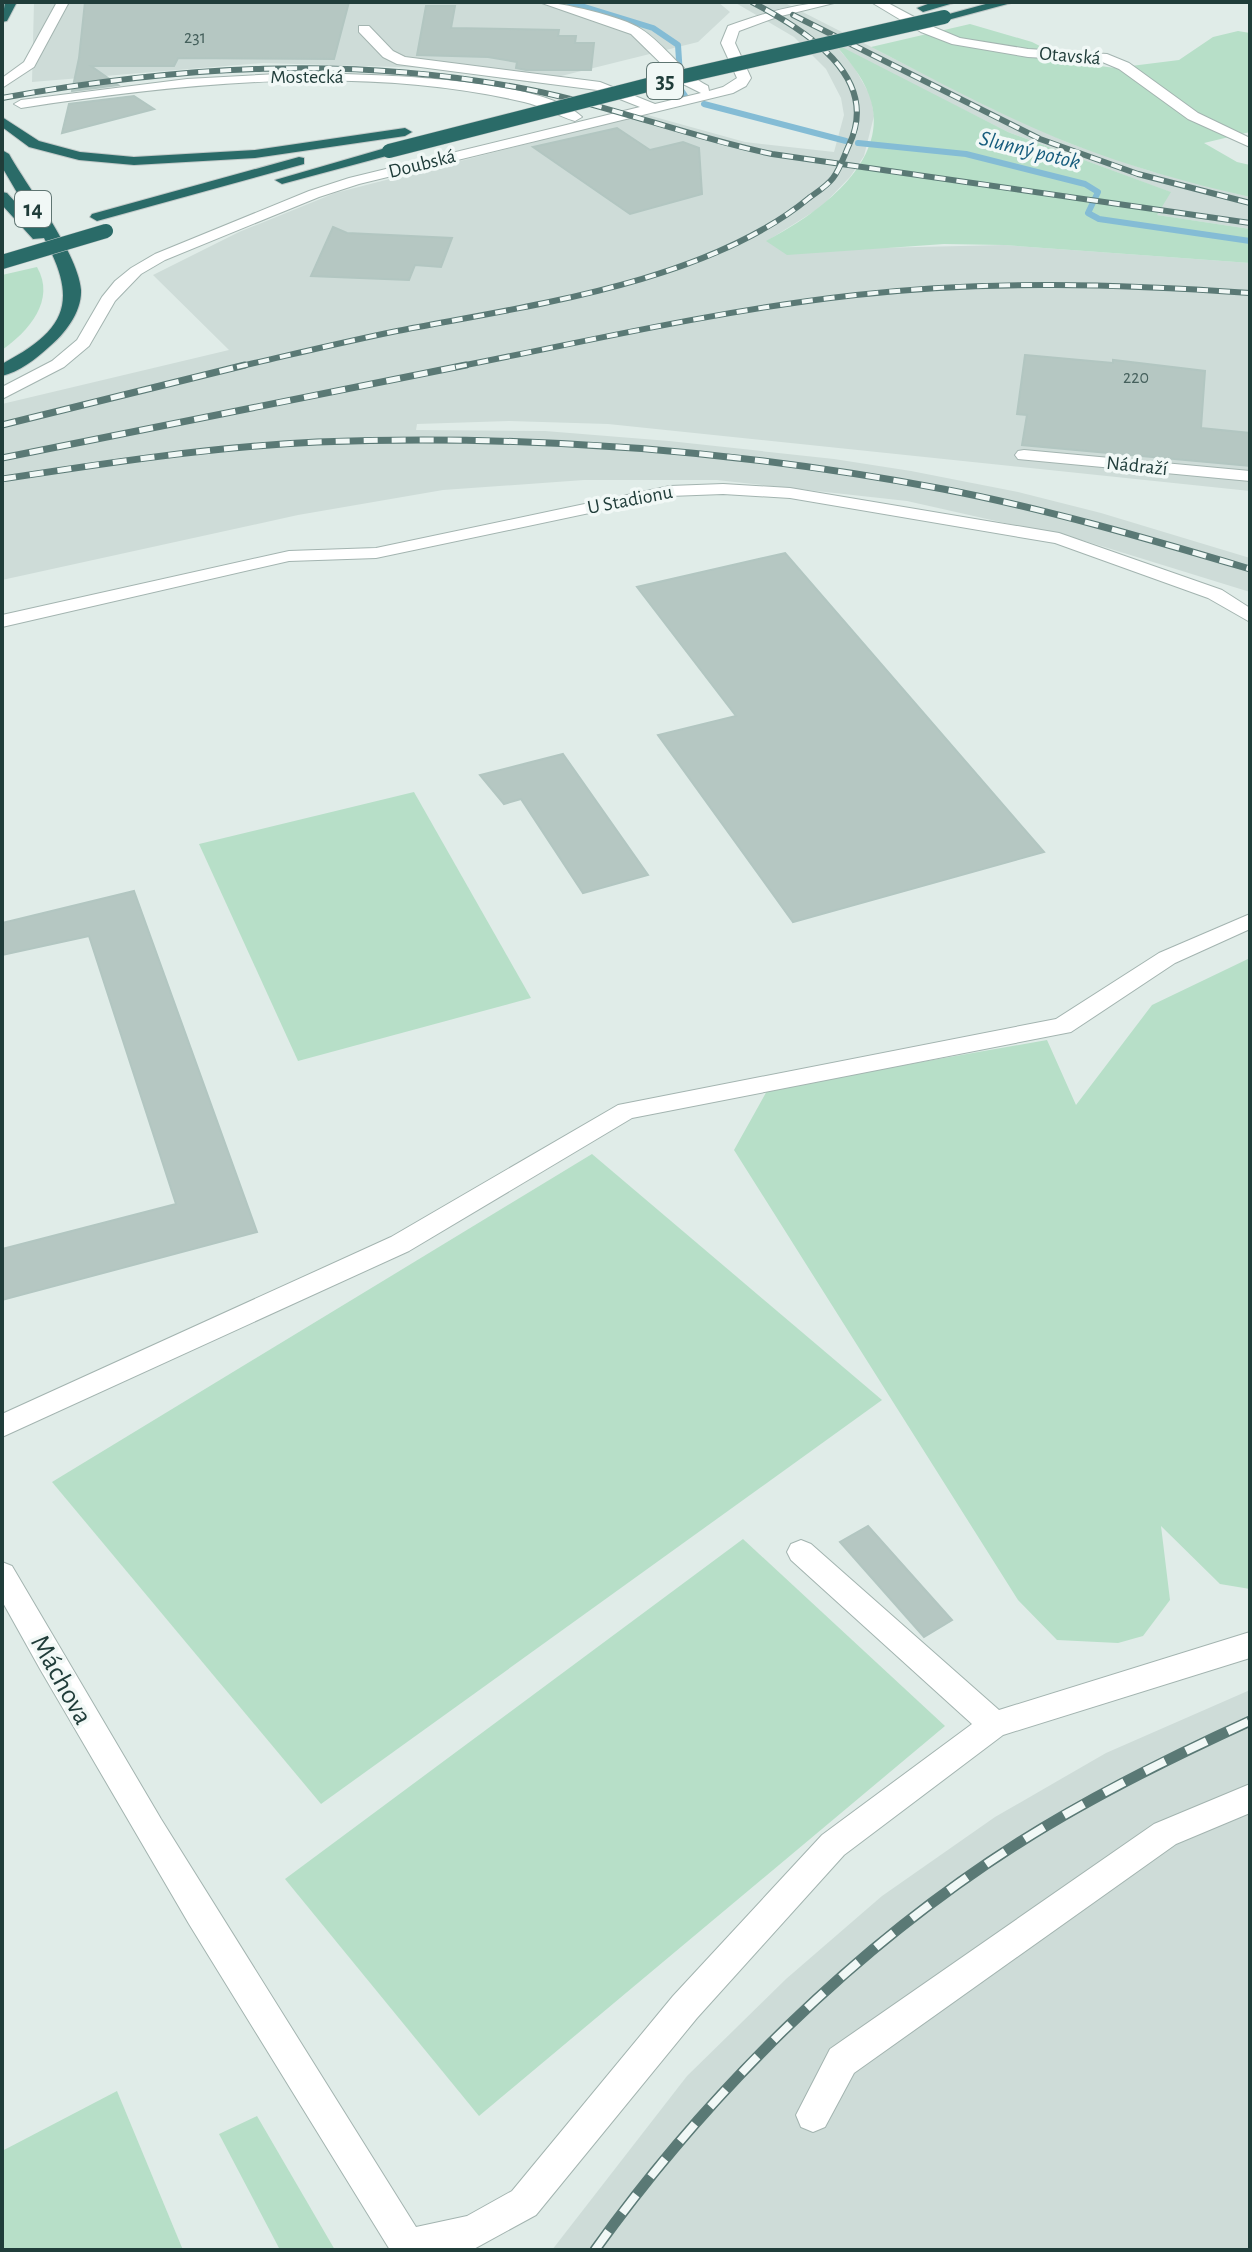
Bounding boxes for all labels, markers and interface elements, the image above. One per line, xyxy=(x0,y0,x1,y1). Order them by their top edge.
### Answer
house number: 231 xyxy=(184,29,206,47)
street label: Otavská xyxy=(1038,43,1102,69)
road number: 35 xyxy=(647,63,683,99)
street label: Mostecká xyxy=(270,67,344,87)
water label: Slunný potok xyxy=(977,127,1083,174)
street label: Doubská xyxy=(386,146,458,182)
road number: 14 xyxy=(15,191,51,227)
house number: 220 xyxy=(1123,369,1149,387)
street label: Nádraží xyxy=(1105,453,1169,479)
street label: U Stadionu xyxy=(586,482,674,518)
street label: Máchova xyxy=(25,1630,97,1730)

